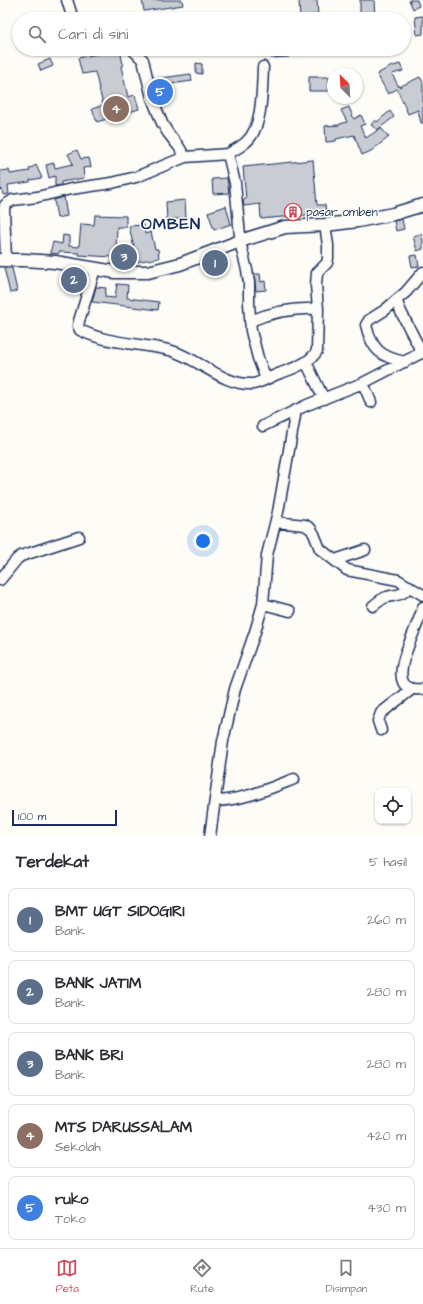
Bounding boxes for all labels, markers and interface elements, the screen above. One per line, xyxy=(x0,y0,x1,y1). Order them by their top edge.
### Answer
search box xyxy=(12,12,411,56)
icon: search xyxy=(26,23,48,45)
text: Cari di sini xyxy=(58,24,128,45)
north arrow xyxy=(327,68,363,104)
pin: 5 xyxy=(147,77,173,107)
pin: 4 xyxy=(103,94,129,124)
building icon: pasar omben xyxy=(283,202,303,222)
place label: pasar omben xyxy=(306,204,378,221)
district label: OMBEN xyxy=(141,213,201,235)
pin: 3 xyxy=(111,242,137,272)
pin: 1 xyxy=(202,248,228,278)
pin: 2 xyxy=(61,265,87,295)
your location xyxy=(193,531,213,551)
map controls xyxy=(375,788,411,824)
button: locate xyxy=(375,788,411,824)
scale bar xyxy=(12,808,117,827)
text: 100 m xyxy=(18,809,46,824)
text: Terdekat xyxy=(16,850,89,874)
text: 5 hasil xyxy=(369,853,407,871)
text: BMT UGT SIDOGIRI xyxy=(55,901,185,922)
text: 1 xyxy=(29,911,31,929)
text: 260 m xyxy=(367,911,406,929)
text: Bank xyxy=(55,922,85,940)
text: BANK JATIM xyxy=(55,973,141,994)
text: 2 xyxy=(26,983,34,1001)
text: 280 m xyxy=(367,983,406,1001)
text: Bank xyxy=(55,994,85,1012)
text: BANK BRI xyxy=(55,1045,123,1066)
text: 3 xyxy=(27,1055,33,1073)
text: 280 m xyxy=(367,1055,406,1073)
text: Bank xyxy=(55,1066,85,1084)
text: MTS DARUSSALAM xyxy=(55,1117,192,1138)
text: 4 xyxy=(26,1127,34,1145)
text: 420 m xyxy=(366,1127,406,1145)
text: Sekolah xyxy=(55,1138,101,1156)
text: ruko xyxy=(55,1189,89,1210)
text: 5 xyxy=(25,1199,35,1217)
text: 430 m xyxy=(367,1199,406,1217)
text: Toko xyxy=(55,1210,86,1228)
tab: Peta xyxy=(56,1257,79,1296)
tab: Rute xyxy=(190,1257,214,1296)
tab: Disimpan xyxy=(325,1257,367,1296)

